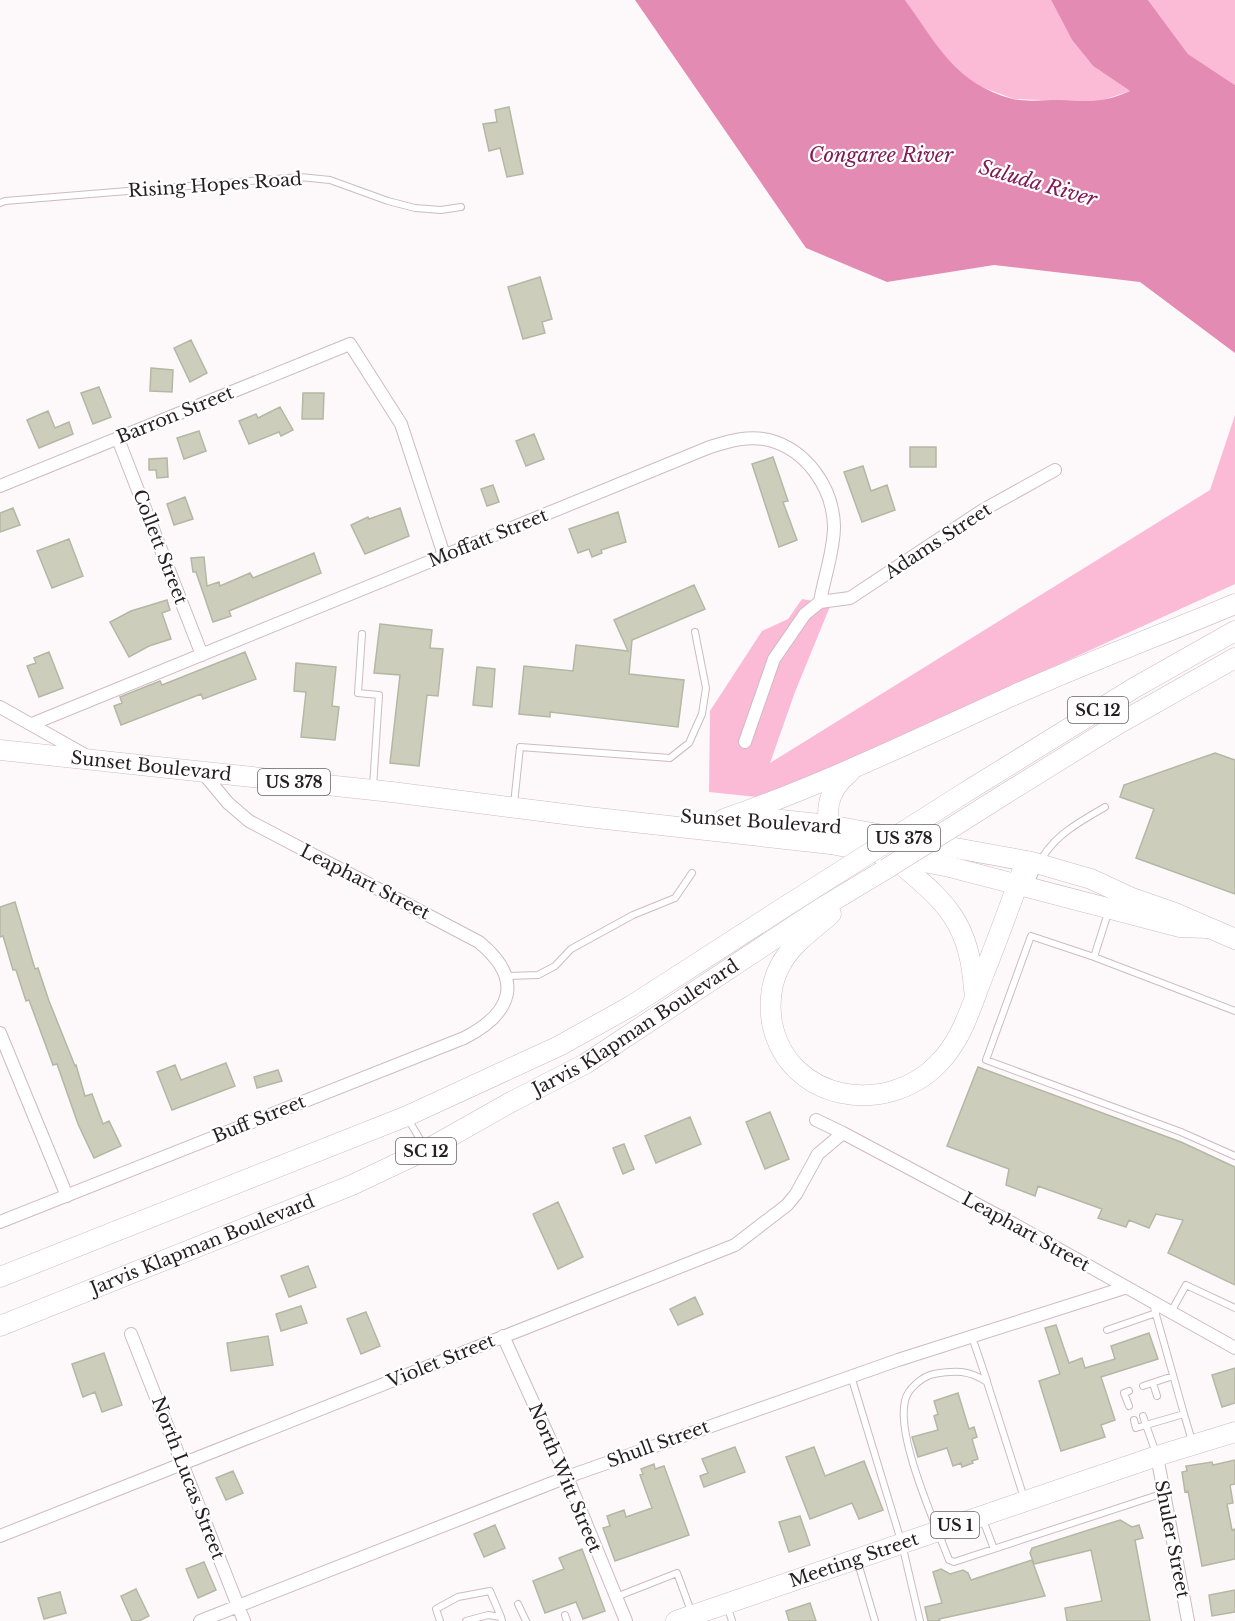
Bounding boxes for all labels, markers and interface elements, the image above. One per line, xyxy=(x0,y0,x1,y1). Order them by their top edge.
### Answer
water label: Congaree River xyxy=(809,143,954,167)
water label: Saluda River xyxy=(976,155,1100,211)
street label: Rising Hopes Road xyxy=(127,168,303,202)
street label: Barron Street xyxy=(113,381,237,448)
street label: Collett Street xyxy=(128,487,192,608)
street label: Adams Street xyxy=(880,498,996,584)
street label: Moffatt Street xyxy=(425,504,551,572)
road number: SC 12 xyxy=(1068,697,1128,723)
street label: Sunset Boulevard xyxy=(70,747,233,786)
road number: US 378 xyxy=(258,769,330,795)
street label: Sunset Boulevard xyxy=(680,805,842,839)
road number: US 378 xyxy=(868,825,940,851)
street label: Leaphart Street xyxy=(296,840,434,924)
street label: Jarvis Klapman Boulevard xyxy=(527,955,743,1101)
street label: Buff Street xyxy=(209,1090,309,1148)
road number: SC 12 xyxy=(396,1138,456,1164)
street label: Leaphart Street xyxy=(958,1188,1094,1276)
street label: Jarvis Klapman Boulevard xyxy=(85,1190,318,1300)
street label: Violet Street xyxy=(383,1329,498,1393)
street label: North Lucas Street xyxy=(147,1393,229,1563)
street label: North Witt Street xyxy=(524,1400,606,1556)
street label: Shull Street xyxy=(604,1415,712,1473)
street label: Shuler Street xyxy=(1150,1478,1194,1600)
road number: US 1 xyxy=(931,1512,979,1538)
street label: Meeting Street xyxy=(786,1528,921,1592)

